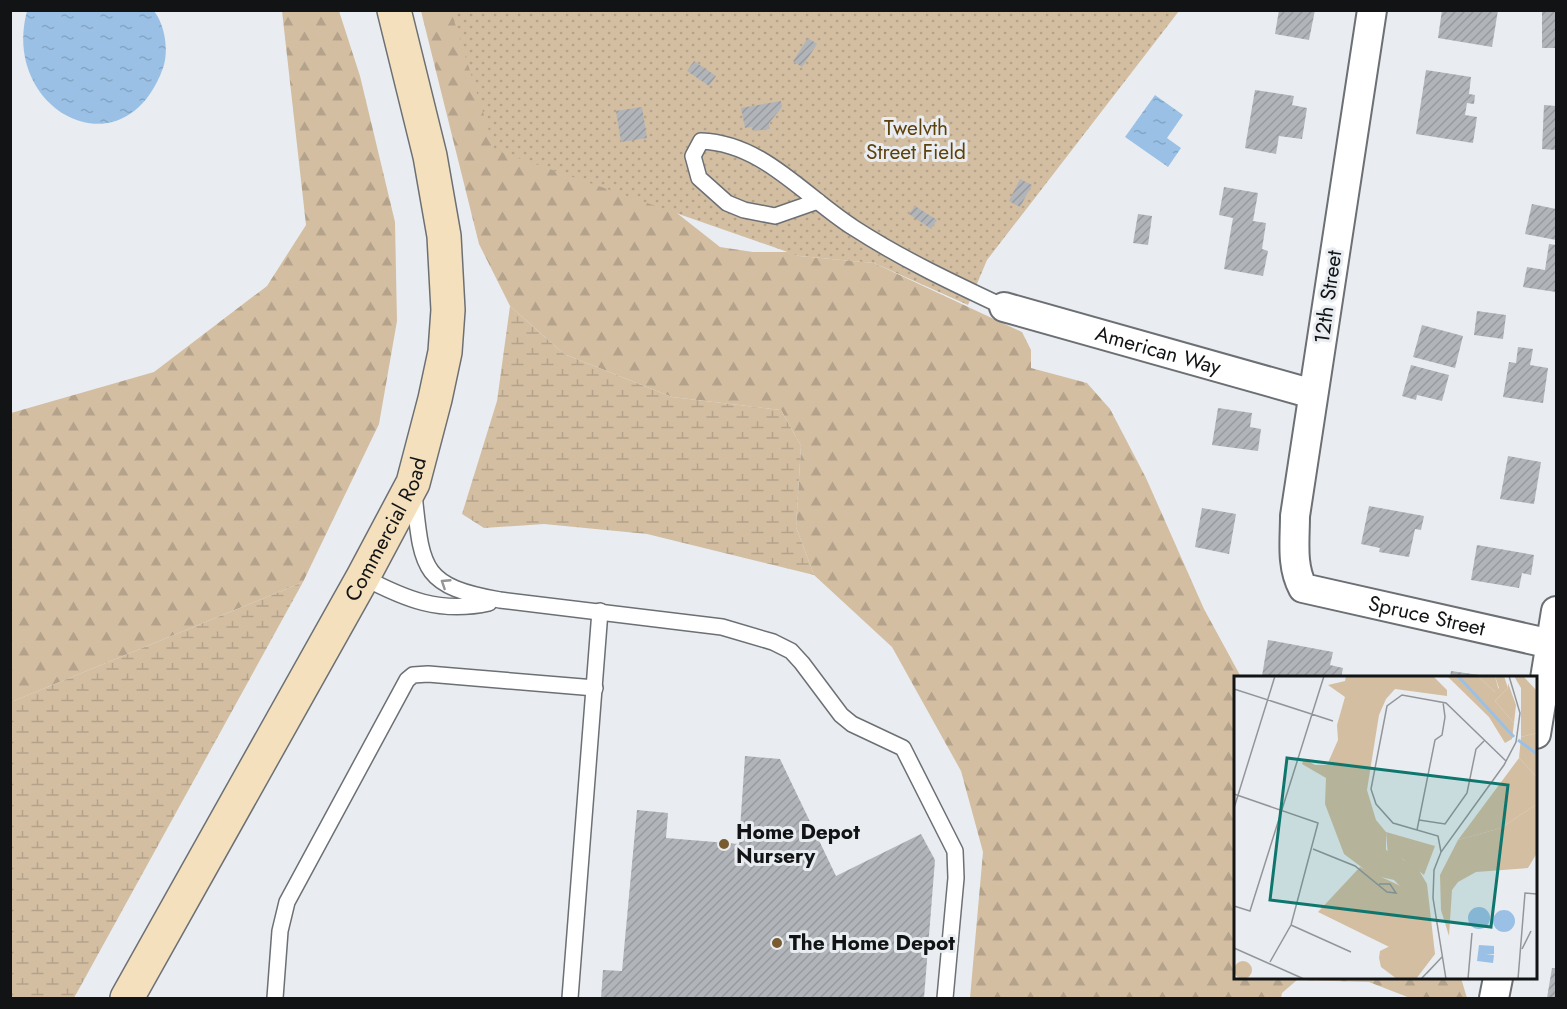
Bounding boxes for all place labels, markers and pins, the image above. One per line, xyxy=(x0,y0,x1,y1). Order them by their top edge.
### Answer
place label: Home Depot Nursery xyxy=(736,817,860,871)
marker: Home Depot Nursery xyxy=(717,837,731,851)
place label: The Home Depot xyxy=(789,928,955,958)
marker: The Home Depot xyxy=(770,936,784,950)

